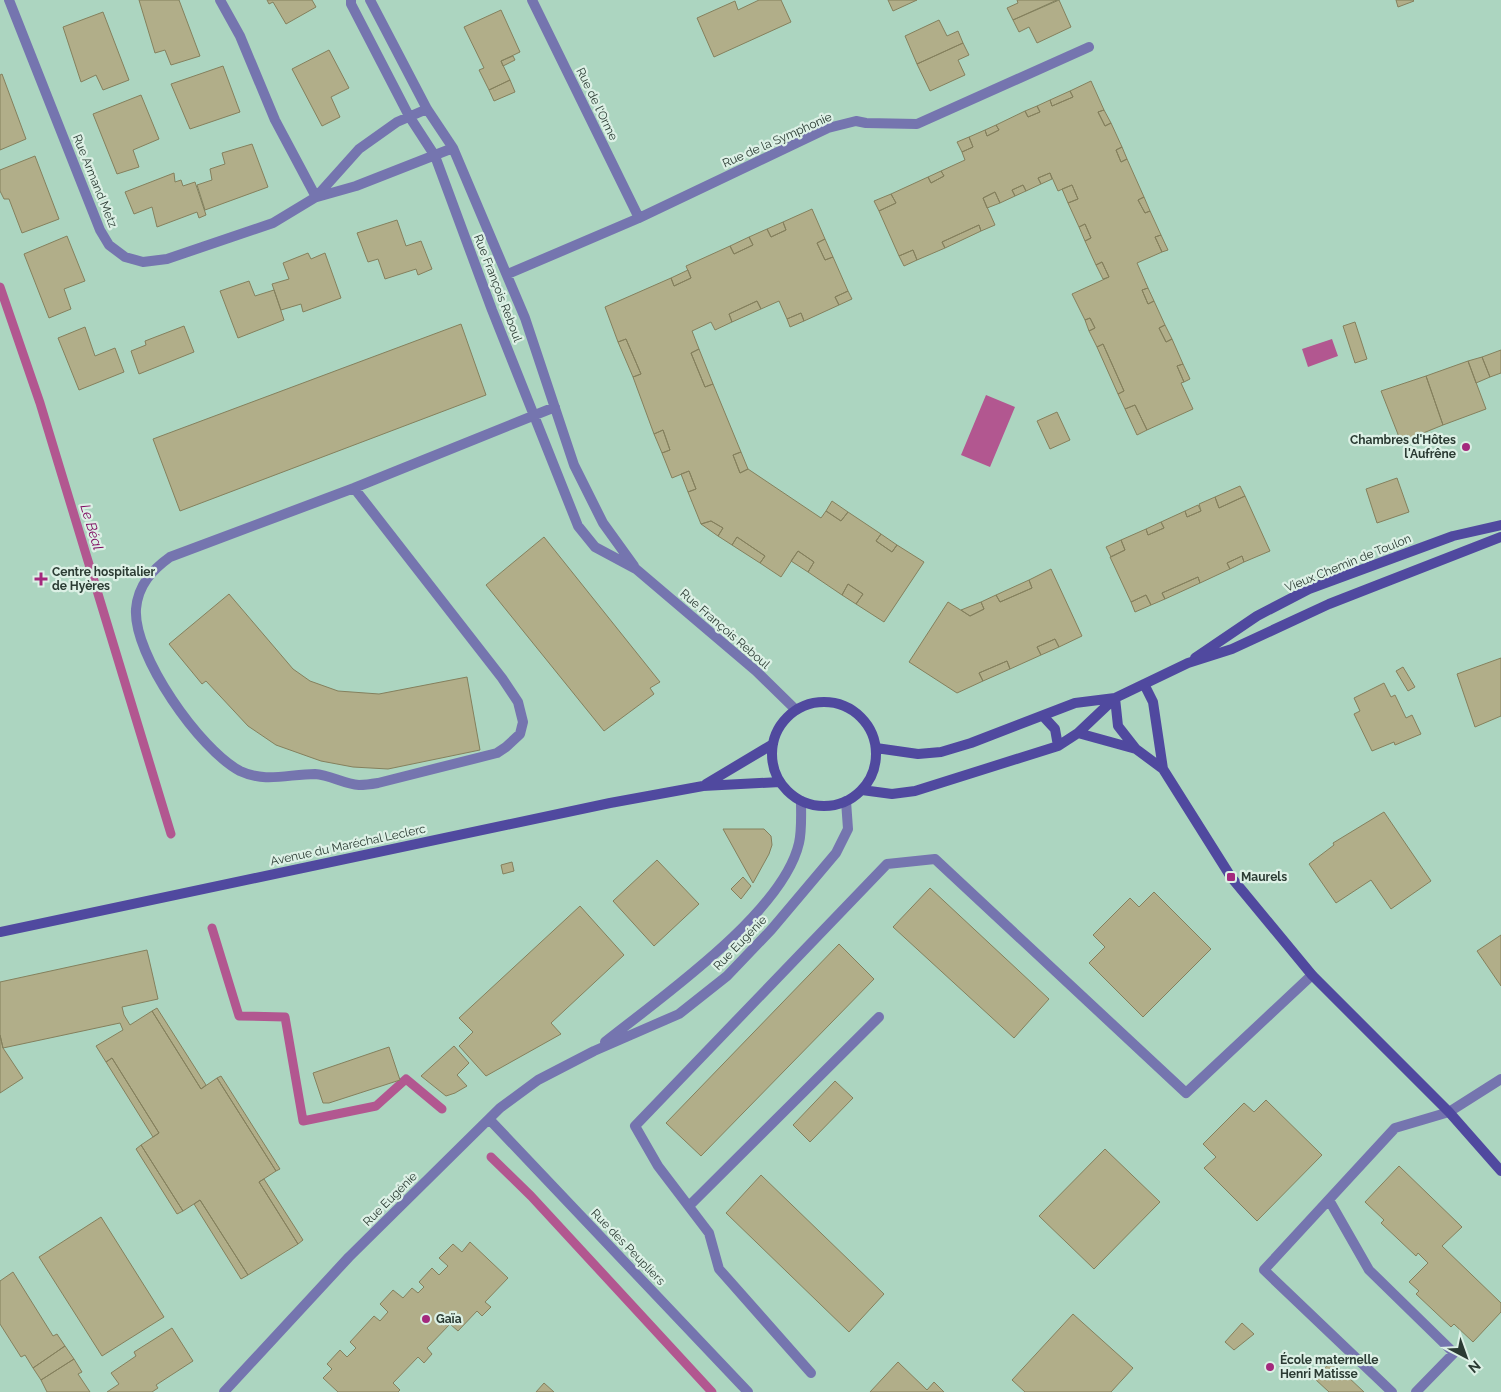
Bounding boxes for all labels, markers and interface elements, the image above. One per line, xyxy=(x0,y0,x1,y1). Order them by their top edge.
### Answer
street label: Rue de l'Orme xyxy=(573,65,621,143)
street label: Rue de la Symphonie xyxy=(720,110,834,170)
street label: Rue Armand Metz xyxy=(70,132,120,230)
street label: Rue François Reboul xyxy=(471,232,525,344)
place label: Chambres d'Hôtes l'Aufrêne xyxy=(1350,433,1456,461)
marker: Chambres d'Hôtes l'Aufrêne xyxy=(1460,441,1472,453)
water label: Le Béal xyxy=(77,502,107,552)
street label: Vieux Chemin de Toulon xyxy=(1283,531,1413,595)
place label: Centre hospitalier de Hyères xyxy=(52,565,156,593)
marker: Centre hospitalier de Hyères xyxy=(34,572,48,586)
street label: Rue François Reboul xyxy=(677,586,773,672)
street label: Avenue du Maréchal Leclerc xyxy=(269,822,427,868)
place label: Maurels xyxy=(1241,870,1287,884)
marker: Maurels xyxy=(1225,871,1237,883)
street label: Rue Eugénie xyxy=(711,913,769,973)
street label: Rue Eugénie xyxy=(360,1169,420,1229)
street label: Rue des Peupliers xyxy=(588,1206,668,1288)
place label: Gaïa xyxy=(436,1312,462,1326)
marker: Gaïa xyxy=(420,1313,432,1325)
north arrow xyxy=(1441,1332,1491,1382)
place label: École maternelle Henri Matisse xyxy=(1280,1352,1379,1381)
text: N xyxy=(1465,1357,1484,1376)
marker: École maternelle Henri Matisse xyxy=(1264,1361,1276,1373)

